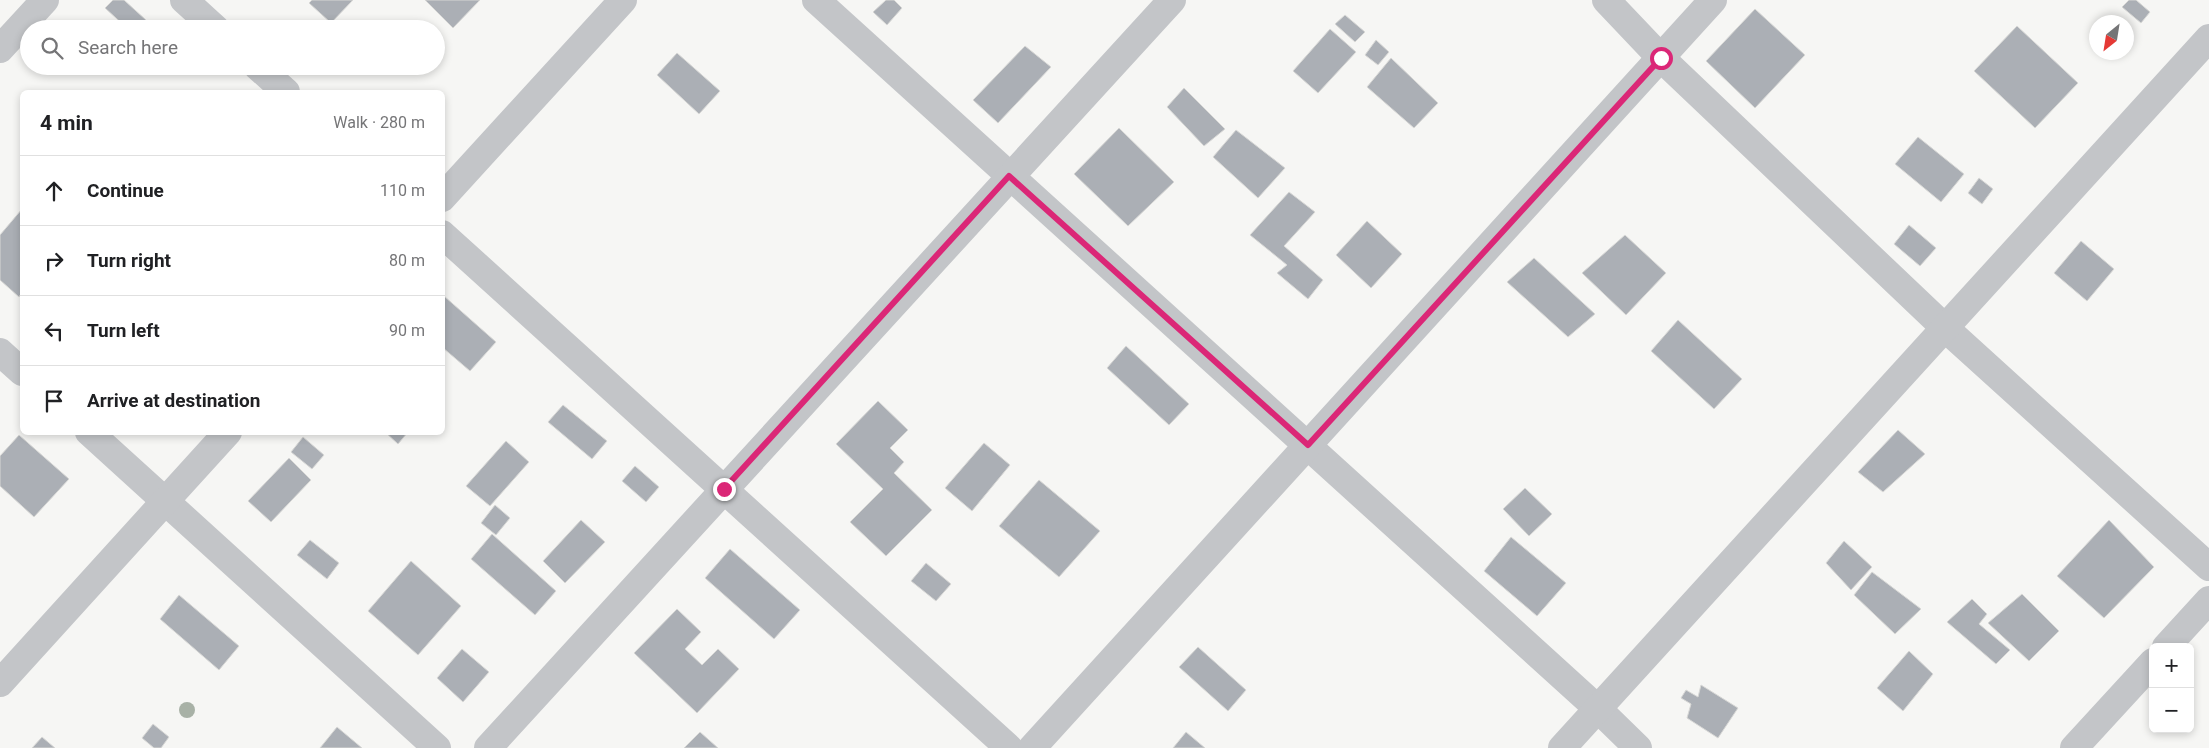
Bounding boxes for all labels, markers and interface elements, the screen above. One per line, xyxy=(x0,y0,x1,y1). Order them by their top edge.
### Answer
north arrow xyxy=(2089,15,2134,60)
search box xyxy=(20,20,445,75)
icon: search xyxy=(38,34,66,62)
text: Search here xyxy=(78,36,178,59)
route start xyxy=(1650,47,1673,70)
text: 4 min xyxy=(40,111,93,135)
text: Walk · 280 m xyxy=(333,113,425,132)
icon: ahead xyxy=(40,177,68,205)
text: Continue xyxy=(87,179,164,202)
text: 110 m xyxy=(380,181,425,200)
icon: right xyxy=(40,247,68,275)
text: Turn right xyxy=(87,249,171,272)
text: 80 m xyxy=(389,251,425,270)
icon: left xyxy=(40,317,68,345)
text: Turn left xyxy=(87,319,160,342)
text: 90 m xyxy=(389,321,425,340)
icon: arrive xyxy=(40,387,68,415)
text: Arrive at destination xyxy=(87,389,260,412)
route end xyxy=(713,478,736,501)
map controls xyxy=(2149,643,2194,733)
button: + xyxy=(2149,643,2194,688)
button: − xyxy=(2149,688,2194,733)

